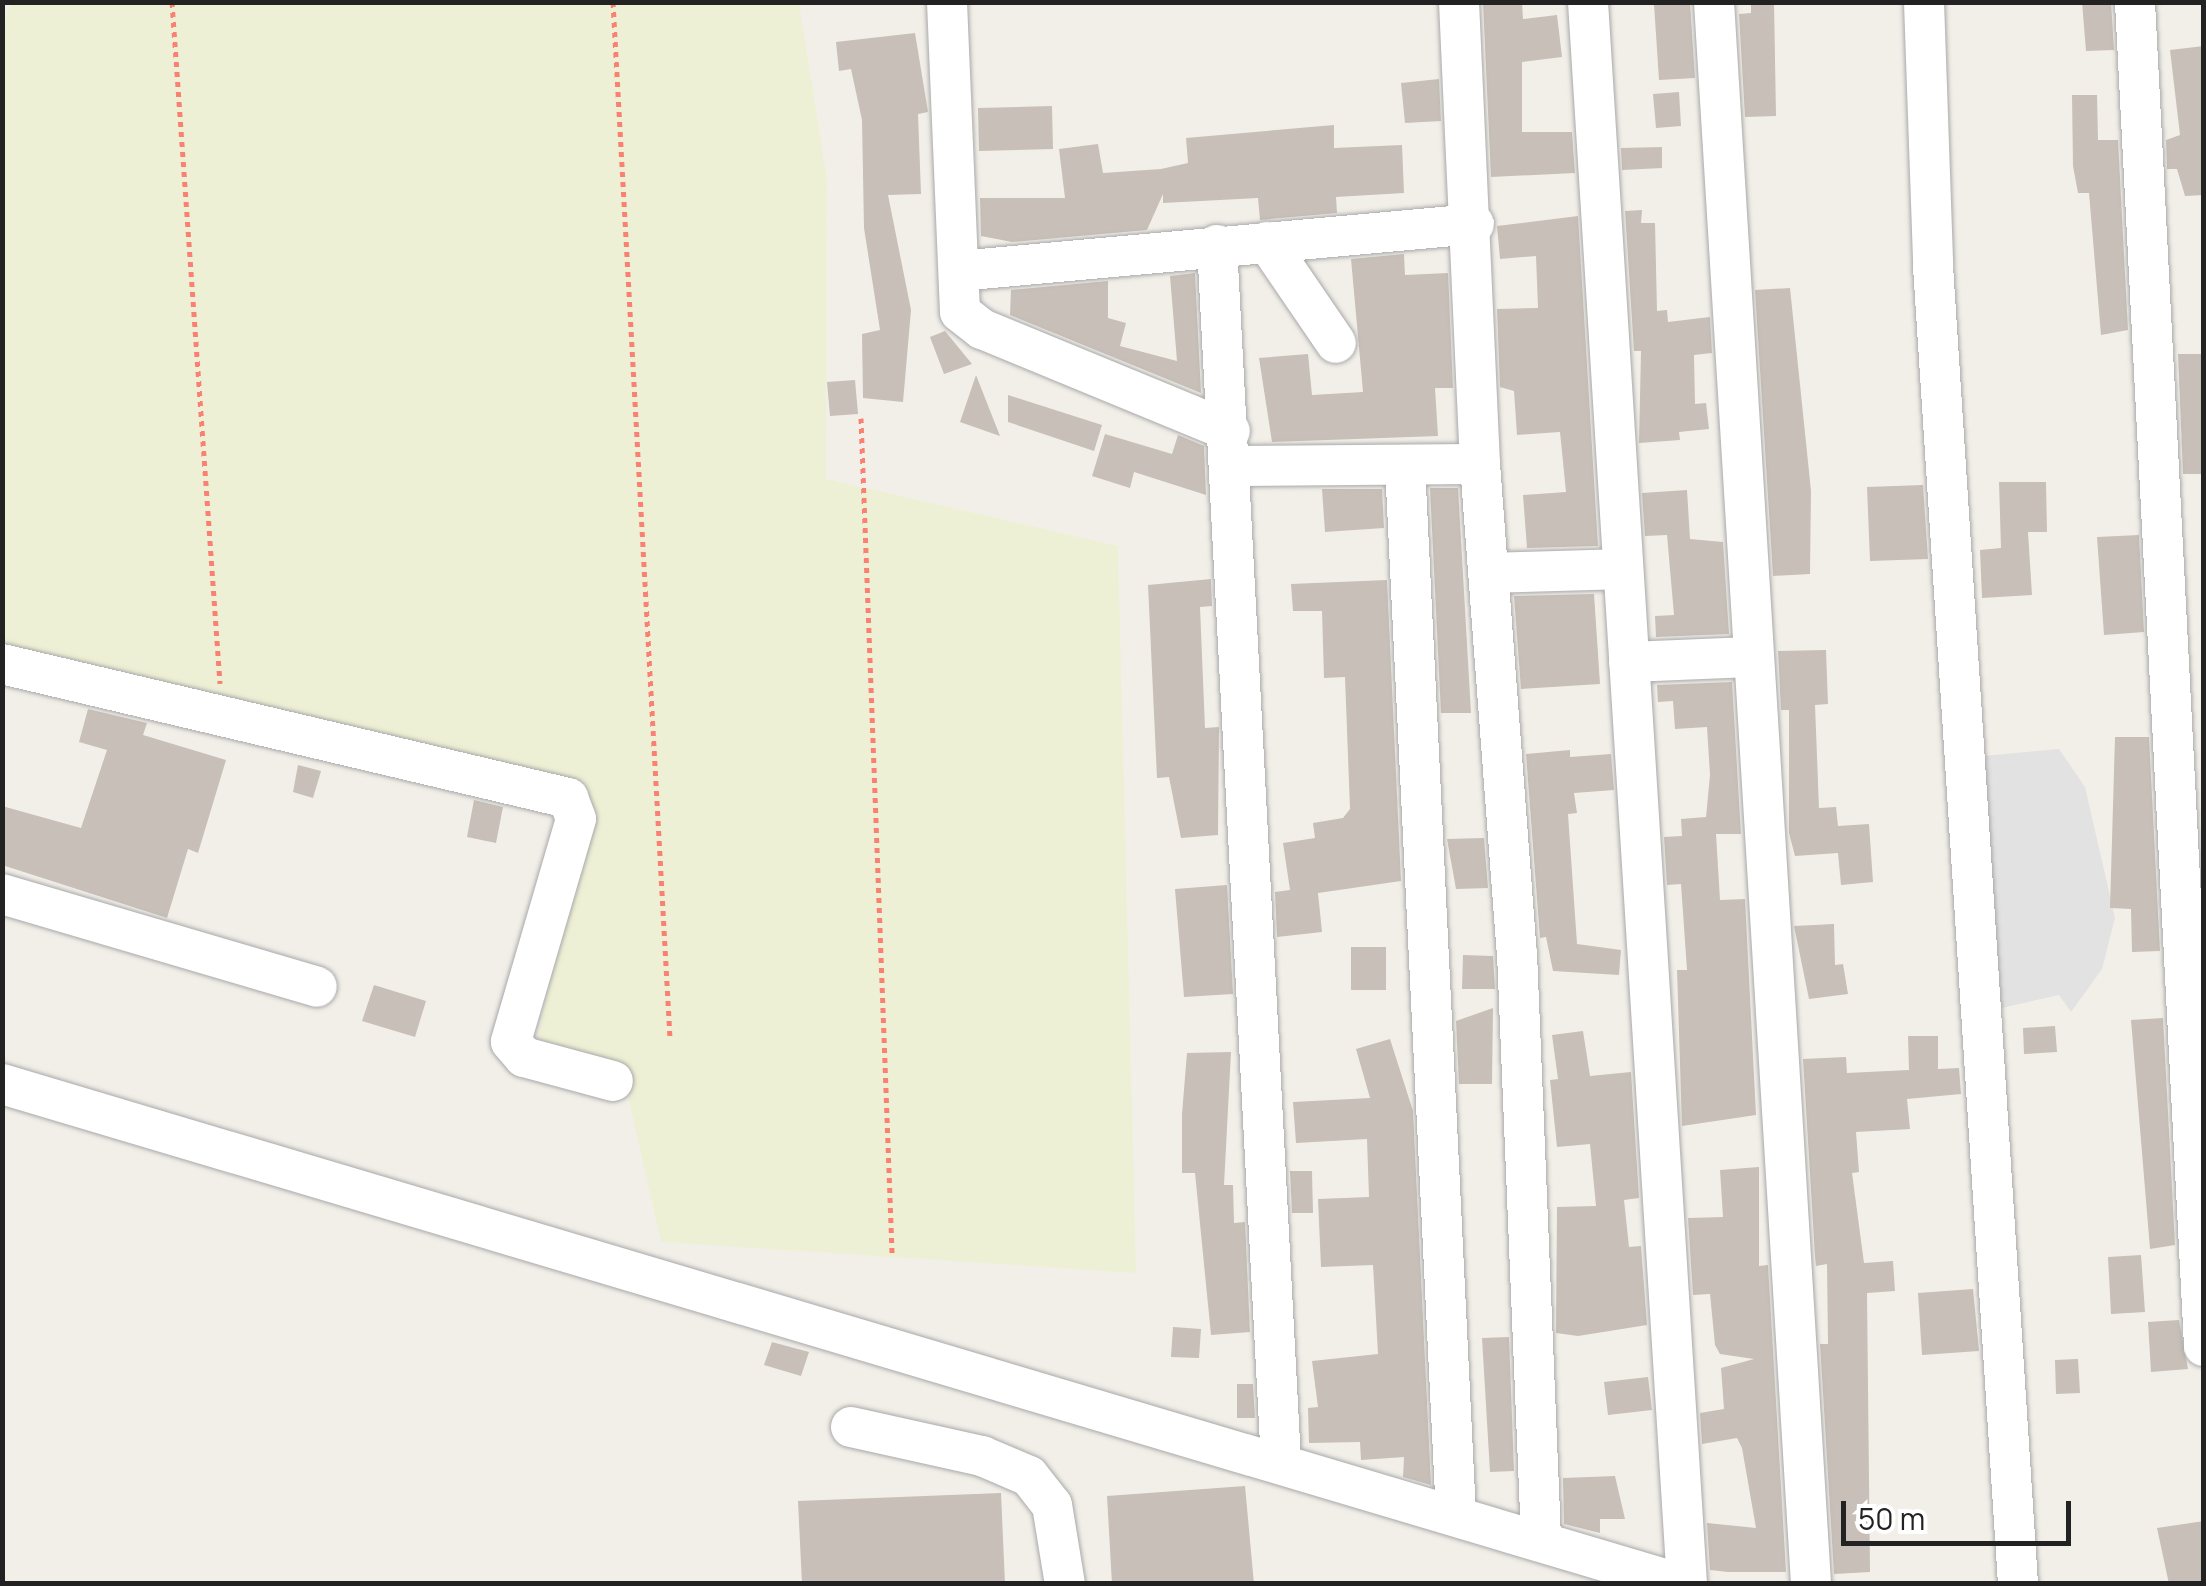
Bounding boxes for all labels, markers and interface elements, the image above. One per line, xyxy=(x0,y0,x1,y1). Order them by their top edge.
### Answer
scale bar xyxy=(1846,1481,2076,1543)
text: 50 m xyxy=(1858,1498,1925,1539)

